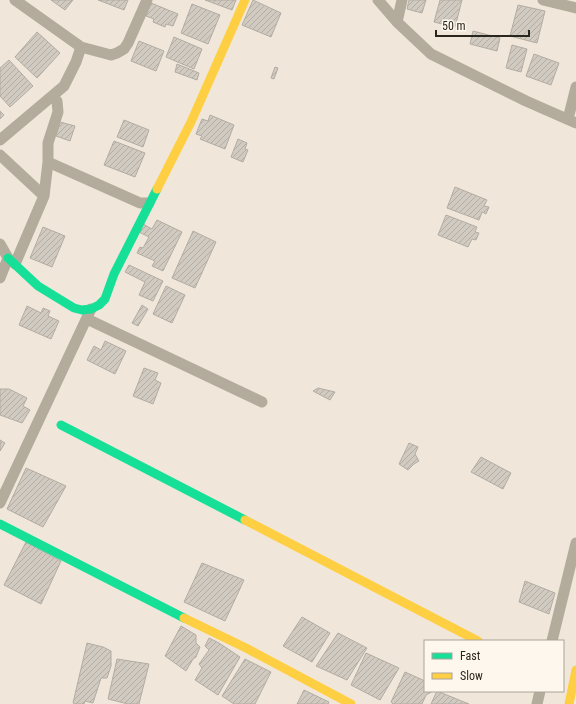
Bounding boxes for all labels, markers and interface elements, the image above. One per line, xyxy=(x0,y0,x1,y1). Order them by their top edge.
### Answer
scale bar xyxy=(436,12,529,38)
text: 50 m xyxy=(442,19,466,33)
legend xyxy=(424,640,564,692)
text: Fast xyxy=(460,649,481,663)
text: Slow xyxy=(460,669,483,683)

